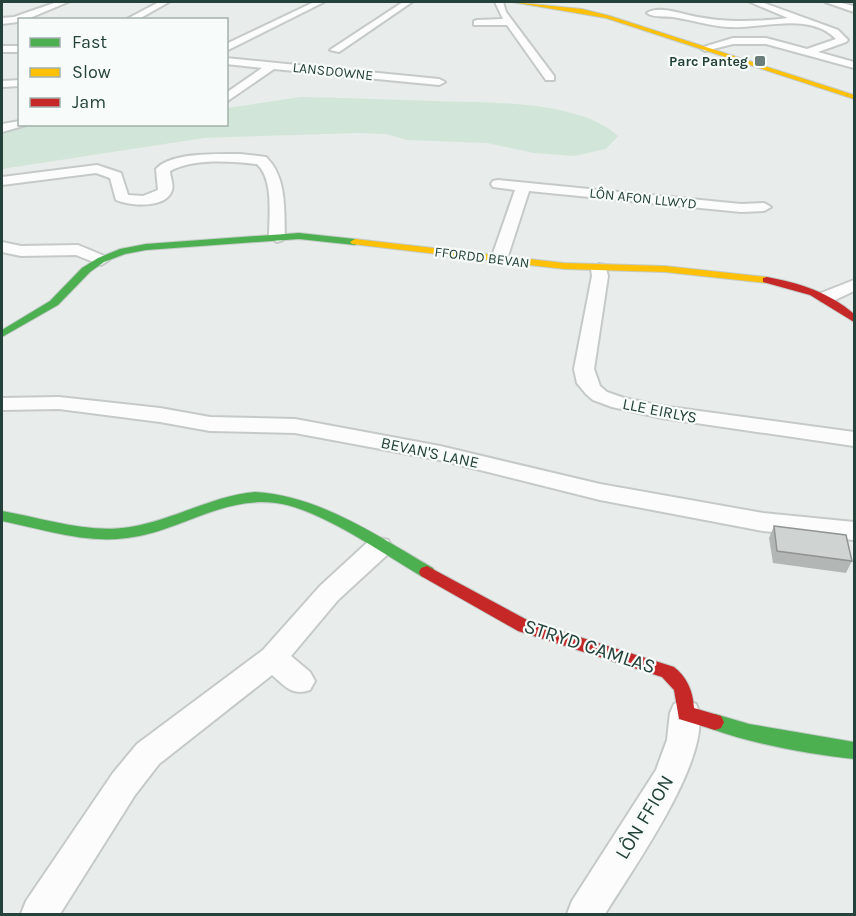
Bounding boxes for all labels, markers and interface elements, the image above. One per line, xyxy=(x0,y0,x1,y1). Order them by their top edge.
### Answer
legend xyxy=(18,18,228,126)
text: Fast xyxy=(72,31,107,53)
place label: Parc Panteg xyxy=(669,53,748,70)
marker: Parc Panteg xyxy=(753,54,767,68)
street label: LANSDOWNE xyxy=(292,59,374,84)
text: Slow xyxy=(72,61,111,83)
text: Jam xyxy=(72,91,106,113)
street label: LÔN AFON LLWYD xyxy=(588,184,697,213)
street label: FFORDD BEVAN xyxy=(433,243,530,272)
street label: LLE EIRLYS xyxy=(621,394,699,427)
street label: BEVAN'S LANE xyxy=(379,433,481,472)
street label: STRYD CAMLAS xyxy=(521,614,658,679)
street label: LÔN FFION xyxy=(610,771,678,863)

